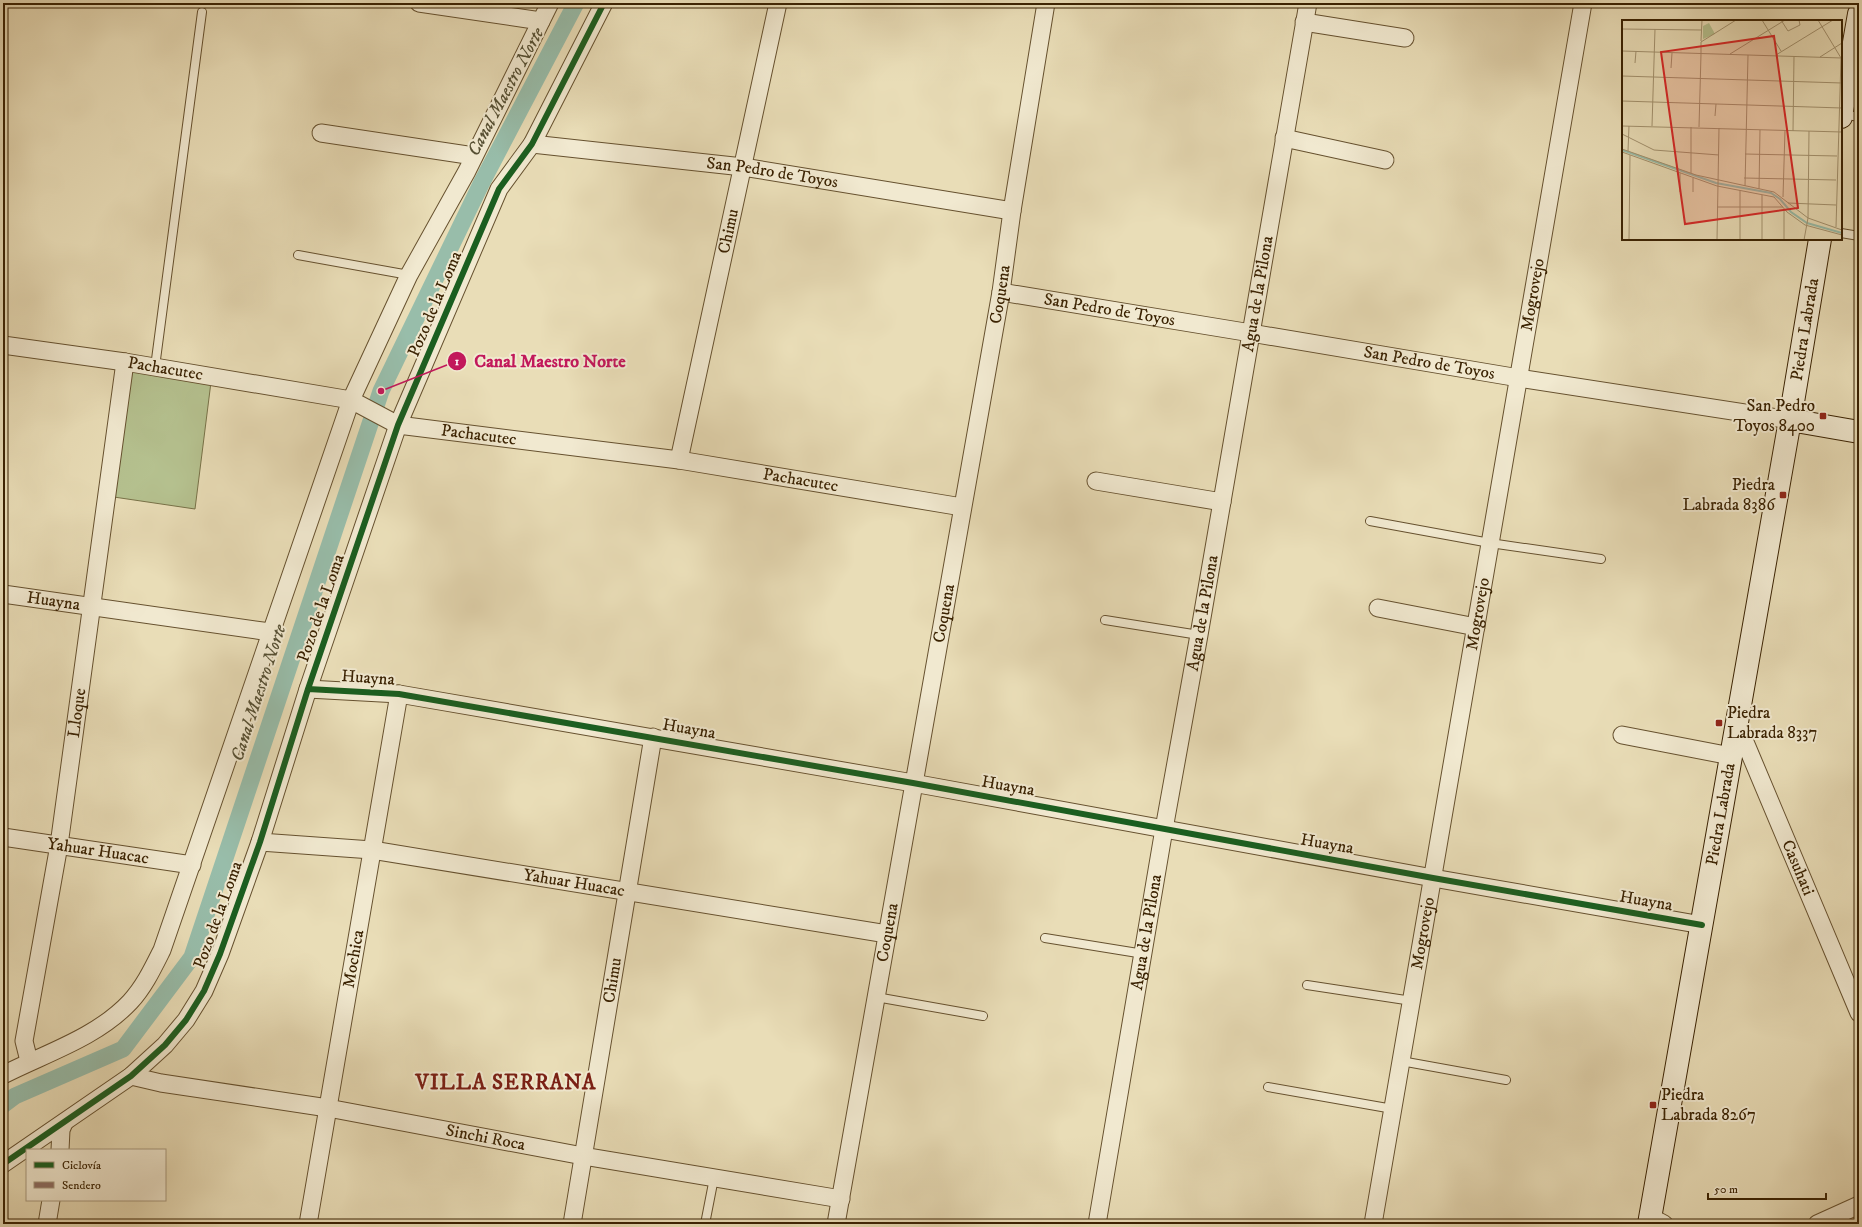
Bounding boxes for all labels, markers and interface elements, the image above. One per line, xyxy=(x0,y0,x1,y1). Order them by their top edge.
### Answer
inset map xyxy=(1622,20,1842,240)
water label: Canal Maestro Norte xyxy=(463,23,550,160)
street label: San Pedro de Toyos xyxy=(705,152,840,193)
street label: Chimu xyxy=(713,207,744,256)
street label: Agua de la Pilona xyxy=(1237,233,1279,353)
street label: Pozo de la Loma xyxy=(403,247,467,360)
street label: Mogrovejo xyxy=(1516,257,1550,333)
street label: Coquena xyxy=(985,263,1016,326)
street label: Piedra Labrada xyxy=(1786,276,1824,382)
street label: San Pedro de Toyos xyxy=(1042,288,1177,331)
street label: San Pedro de Toyos xyxy=(1362,341,1497,385)
callout: Canal Maestro Norte xyxy=(447,346,634,376)
text: Canal Maestro Norte xyxy=(474,351,626,373)
street label: Pachacutec xyxy=(126,352,205,386)
text: 1 xyxy=(455,354,460,369)
place label: San Pedro Toyos 8400 xyxy=(1733,395,1815,437)
marker: San Pedro Toyos 8400 xyxy=(1818,411,1828,421)
street label: Pachacutec xyxy=(440,419,518,451)
street label: Pachacutec xyxy=(761,463,840,497)
place label: Piedra Labrada 8386 xyxy=(1683,474,1776,516)
marker: Piedra Labrada 8386 xyxy=(1778,490,1788,500)
street label: Pozo de la Loma xyxy=(292,550,350,665)
street label: Agua de la Pilona xyxy=(1182,553,1224,673)
street label: Mogrovejo xyxy=(1461,576,1495,652)
street label: Coquena xyxy=(928,582,960,645)
street label: Huayna xyxy=(25,587,82,616)
water label: Canal Maestro Norte xyxy=(227,621,292,764)
street label: Huayna xyxy=(341,665,396,691)
street label: Lloque xyxy=(63,687,91,739)
place label: Piedra Labrada 8337 xyxy=(1727,702,1817,744)
street label: Huayna xyxy=(661,714,718,745)
marker: Piedra Labrada 8337 xyxy=(1714,718,1724,728)
street label: Piedra Labrada xyxy=(1701,761,1741,867)
street label: Huayna xyxy=(980,771,1037,802)
street label: Huayna xyxy=(1299,829,1356,860)
street label: Yahuar Huacac xyxy=(46,833,150,869)
street label: Casuhati xyxy=(1776,837,1819,899)
street label: Pozo de la Loma xyxy=(188,858,248,972)
street label: Yahuar Huacac xyxy=(522,864,626,902)
street label: Agua de la Pilona xyxy=(1126,872,1167,992)
street label: Huayna xyxy=(1618,886,1675,917)
street label: Mogrovejo xyxy=(1406,895,1440,971)
street label: Coquena xyxy=(872,901,904,964)
street label: Mochica xyxy=(338,927,369,990)
street label: Chimu xyxy=(598,956,627,1005)
district label: VILLA SERRANA xyxy=(415,1070,596,1096)
place label: Piedra Labrada 8267 xyxy=(1661,1084,1756,1126)
marker: Piedra Labrada 8267 xyxy=(1648,1100,1658,1110)
street label: Sinchi Roca xyxy=(444,1119,528,1156)
legend xyxy=(26,1149,166,1201)
text: Ciclovía xyxy=(62,1158,102,1173)
scale bar xyxy=(1708,1175,1826,1201)
text: Sendero xyxy=(62,1178,101,1193)
text: 50 m xyxy=(1714,1182,1738,1197)

